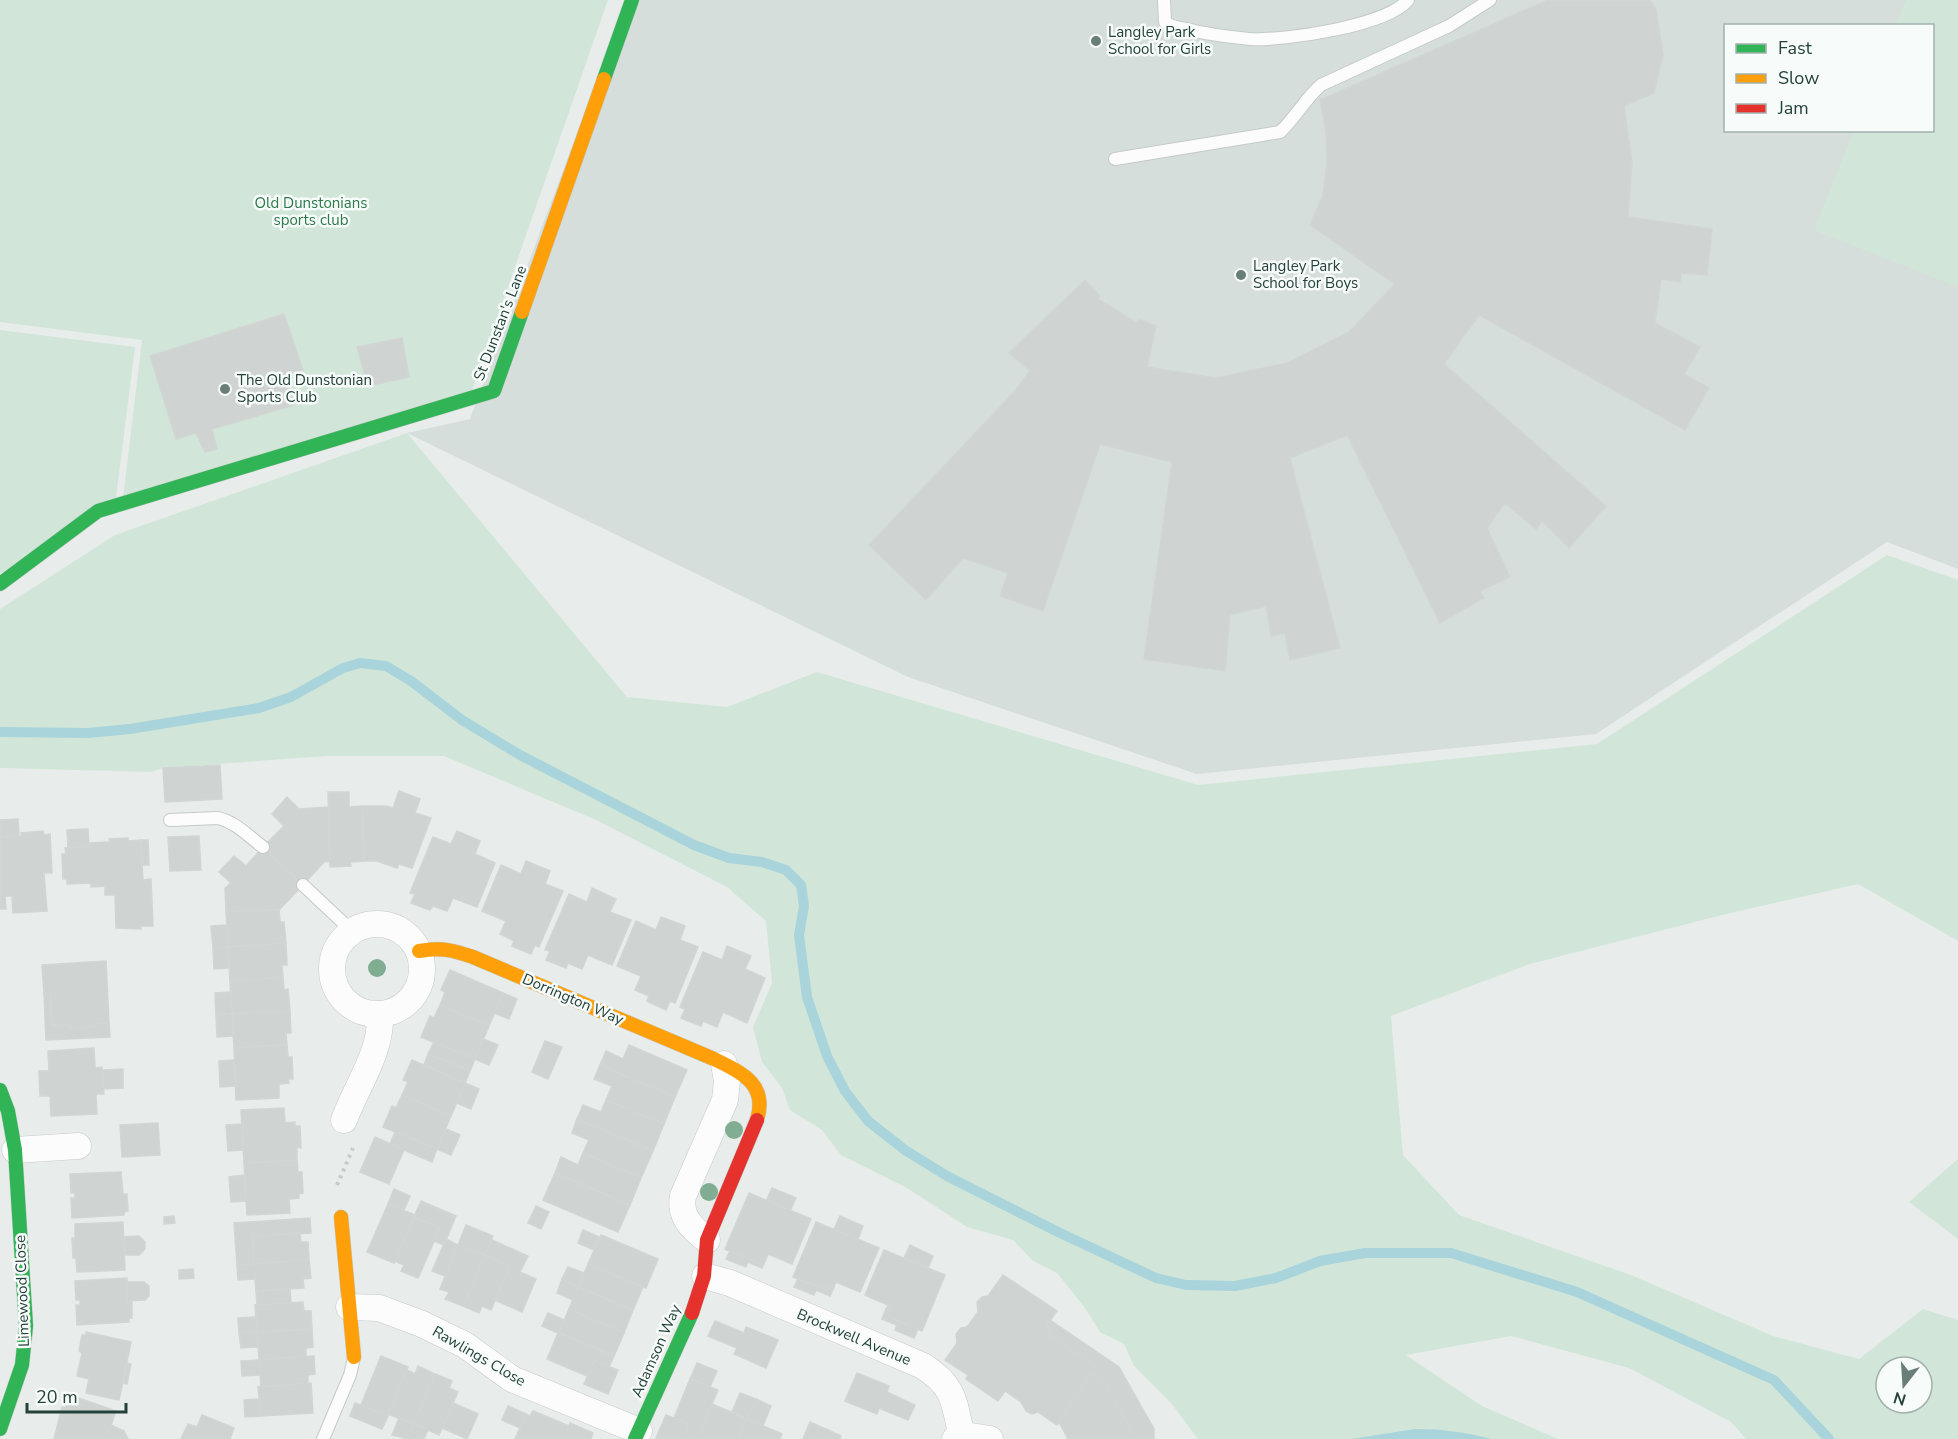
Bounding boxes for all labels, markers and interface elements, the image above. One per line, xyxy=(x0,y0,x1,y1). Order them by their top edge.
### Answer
place label: Langley Park School for Girls xyxy=(1108,22,1211,59)
legend xyxy=(1724,24,1934,132)
marker: Langley Park School for Girls xyxy=(1089,34,1103,48)
text: Fast xyxy=(1778,36,1813,60)
text: Slow xyxy=(1778,66,1819,90)
text: Jam xyxy=(1777,96,1809,120)
park label: Old Dunstonians sports club xyxy=(255,193,367,230)
place label: Langley Park School for Boys xyxy=(1253,256,1358,293)
street label: St Dunstan's Lane xyxy=(469,262,531,384)
marker: Langley Park School for Boys xyxy=(1234,268,1248,282)
place label: The Old Dunstonian Sports Club xyxy=(237,370,372,407)
marker: The Old Dunstonian Sports Club xyxy=(218,382,232,396)
street label: Dorrington Way xyxy=(519,969,627,1029)
street label: Limewood Close xyxy=(10,1235,34,1347)
street label: Adamson Way xyxy=(627,1301,685,1401)
street label: Brockwell Avenue xyxy=(794,1304,914,1370)
street label: Rawlings Close xyxy=(429,1321,529,1391)
north arrow xyxy=(1874,1355,1934,1415)
scale bar xyxy=(27,1376,126,1414)
text: 20 m xyxy=(36,1385,78,1409)
text: N xyxy=(1891,1386,1909,1411)

